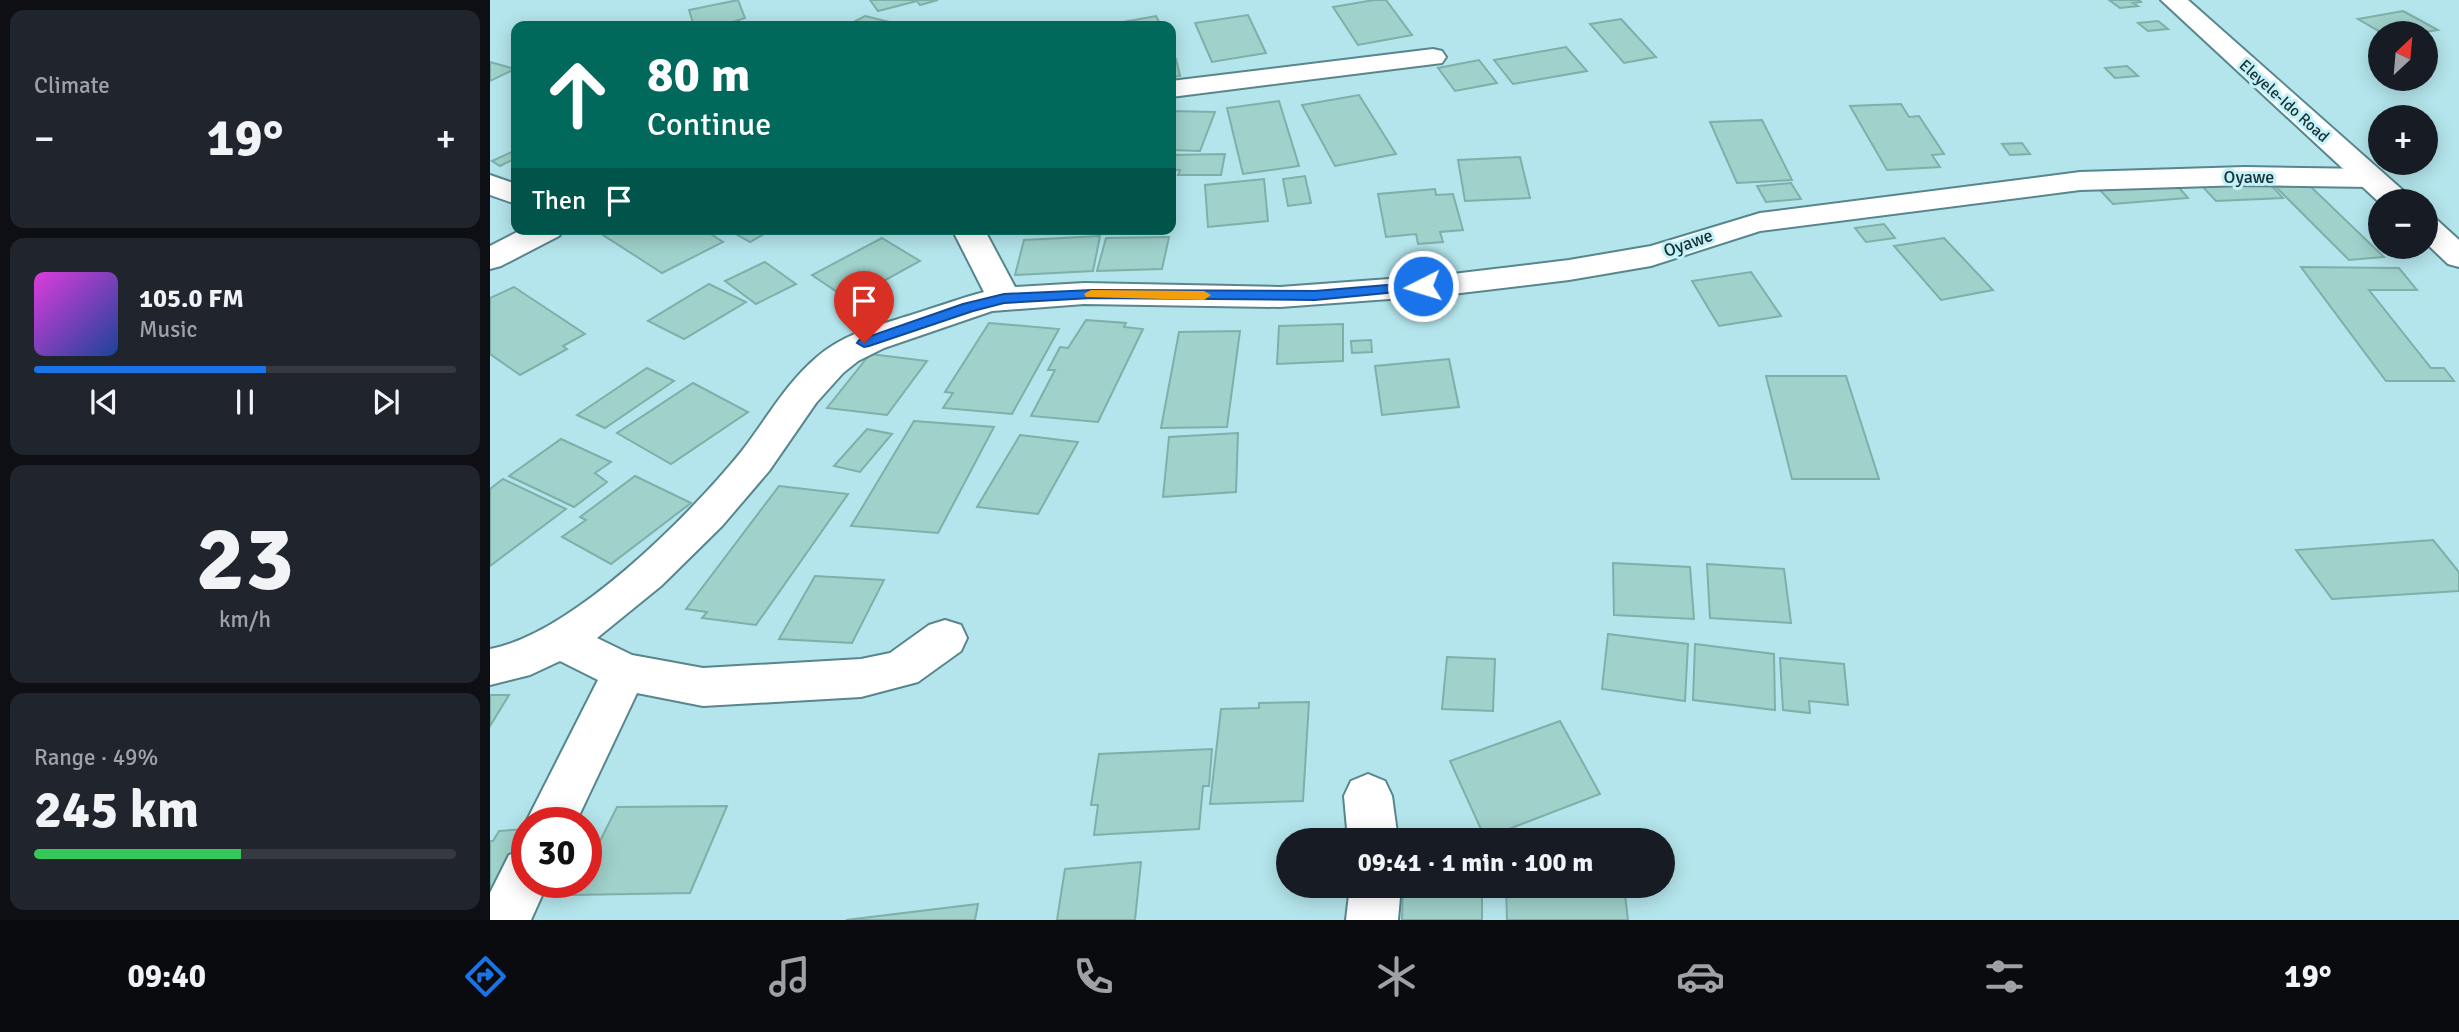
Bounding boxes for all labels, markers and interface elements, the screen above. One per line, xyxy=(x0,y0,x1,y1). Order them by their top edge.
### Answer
north arrow xyxy=(2368,21,2438,91)
map controls xyxy=(2368,21,2438,259)
text: 80 m xyxy=(647,45,750,105)
icon: ahead xyxy=(532,49,623,140)
street label: Eleyele-Ido Road xyxy=(2235,55,2333,147)
text: Climate xyxy=(34,71,110,100)
text: Continue xyxy=(647,105,771,144)
button: + xyxy=(2368,105,2438,175)
text: 19° xyxy=(207,106,283,170)
text: − xyxy=(34,115,55,162)
text: + xyxy=(435,115,456,162)
street label: Oyawe xyxy=(2224,166,2274,188)
icon: arrive xyxy=(600,182,638,220)
text: Then xyxy=(532,185,586,217)
button: − xyxy=(2368,189,2438,259)
street label: Oyawe xyxy=(1660,224,1716,262)
position arrow xyxy=(1386,249,1460,323)
pin xyxy=(834,271,894,343)
icon: arrive xyxy=(845,282,883,320)
text: 105.0 FM xyxy=(139,283,244,315)
text: Music xyxy=(139,315,197,344)
icon: previous xyxy=(85,383,123,421)
icon: pause xyxy=(226,383,264,421)
icon: next xyxy=(367,383,405,421)
text: 23 xyxy=(196,503,294,616)
text: km/h xyxy=(219,605,271,634)
text: Range · 49% xyxy=(34,743,158,772)
text: 245 km xyxy=(34,778,199,842)
speed limit sign: 30 xyxy=(511,807,602,898)
text: 09:41 · 1 min · 100 m xyxy=(1358,847,1593,879)
icon: directions xyxy=(461,952,510,1001)
icon: music xyxy=(765,952,814,1001)
icon: phone xyxy=(1069,952,1118,1001)
icon: climate xyxy=(1372,952,1421,1001)
icon: car xyxy=(1676,952,1725,1001)
icon: filters xyxy=(1980,952,2029,1001)
text: 09:40 xyxy=(127,957,206,996)
text: 19° xyxy=(2284,957,2331,996)

